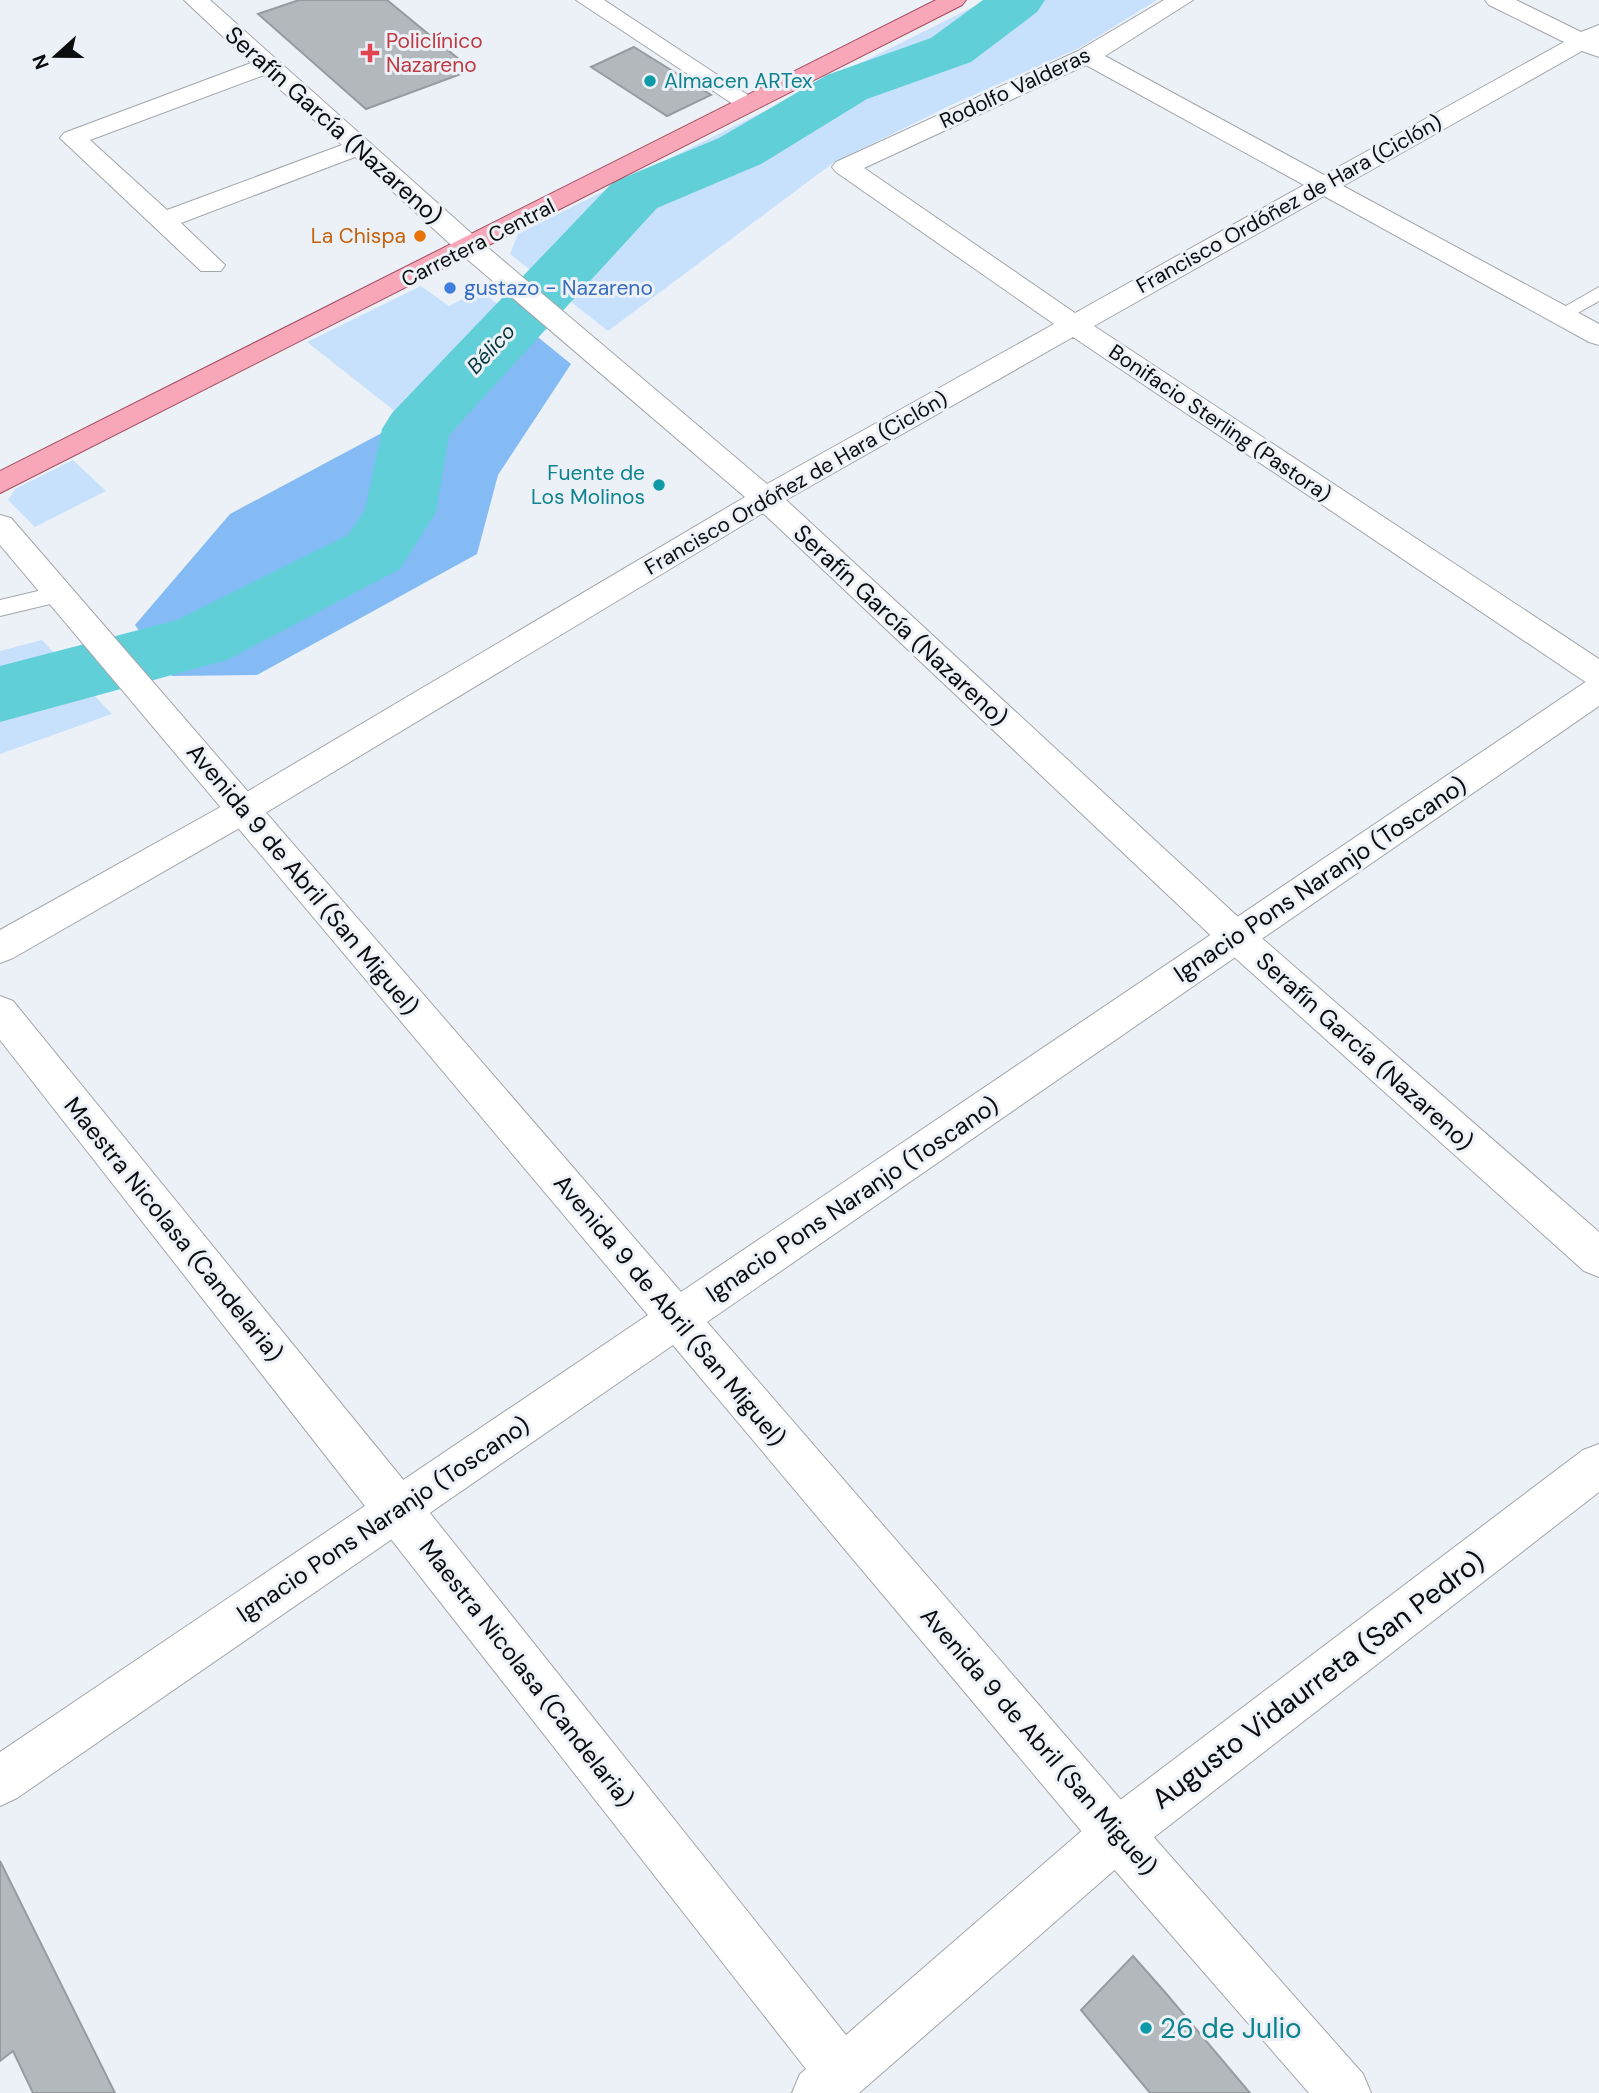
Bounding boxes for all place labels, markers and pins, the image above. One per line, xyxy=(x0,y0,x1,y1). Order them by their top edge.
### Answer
place label: Policlínico Nazareno xyxy=(386,27,483,79)
marker: Policlínico Nazareno xyxy=(360,43,380,63)
place label: Almacen ARTex xyxy=(664,67,813,95)
marker: Almacen ARTex xyxy=(642,73,658,89)
place label: La Chispa xyxy=(311,222,406,250)
marker: La Chispa xyxy=(412,228,428,244)
place label: gustazo - Nazareno xyxy=(464,274,653,302)
marker: gustazo - Nazareno xyxy=(442,280,458,296)
place label: Fuente de Los Molinos xyxy=(531,459,645,511)
marker: Fuente de Los Molinos xyxy=(651,477,667,493)
place label: 26 de Julio xyxy=(1160,2010,1302,2047)
marker: 26 de Julio xyxy=(1138,2020,1154,2036)

